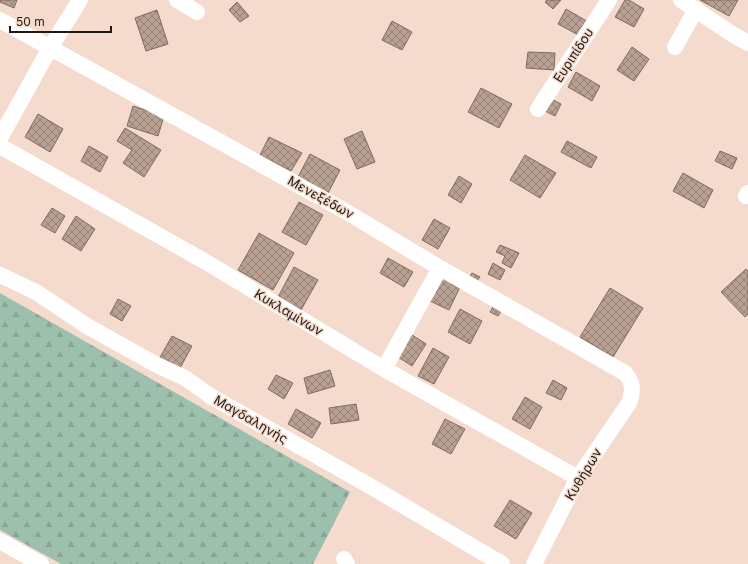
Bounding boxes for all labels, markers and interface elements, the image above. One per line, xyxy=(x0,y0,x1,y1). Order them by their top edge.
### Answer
scale bar xyxy=(10,8,111,34)
text: 50 m xyxy=(16,14,45,29)
street label: Ευριπίδου xyxy=(550,25,596,85)
street label: Μενεξέδων xyxy=(285,172,357,222)
street label: Κυκλαμίνων xyxy=(252,285,326,339)
street label: Μαγδαληνής xyxy=(211,391,291,447)
street label: Κυθήρων xyxy=(561,445,605,503)

